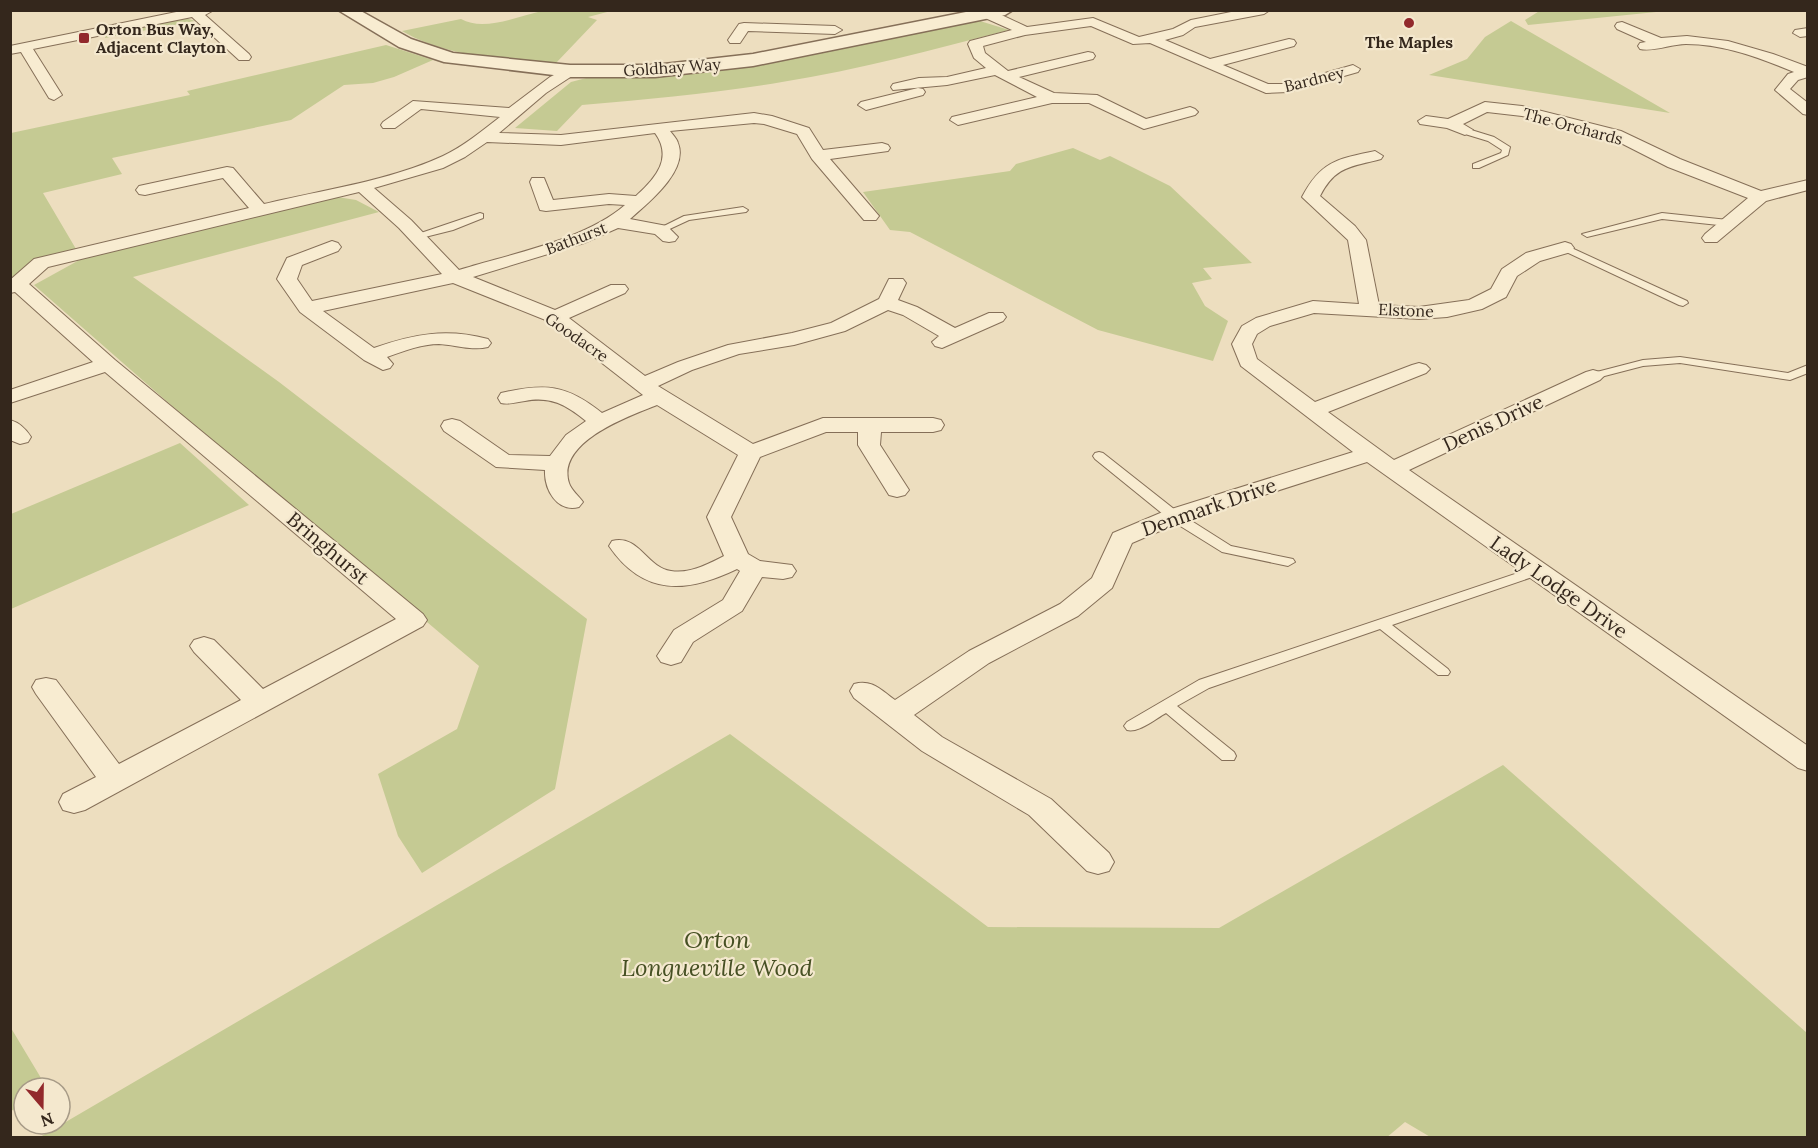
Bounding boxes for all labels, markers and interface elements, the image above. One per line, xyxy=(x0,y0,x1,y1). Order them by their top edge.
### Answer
marker: The Maples xyxy=(1402,16,1416,30)
place label: Orton Bus Way, Adjacent Clayton xyxy=(96,19,226,57)
marker: Orton Bus Way, Adjacent Clayton xyxy=(77,31,91,45)
place label: The Maples xyxy=(1365,32,1453,52)
street label: Goldhay Way xyxy=(623,54,722,80)
street label: Bardney xyxy=(1282,62,1347,96)
street label: The Orchards xyxy=(1521,103,1625,149)
street label: Bathurst xyxy=(543,217,610,259)
street label: Elstone xyxy=(1378,299,1434,321)
street label: Goodacre xyxy=(541,308,613,366)
street label: Denis Drive xyxy=(1439,388,1547,457)
street label: Denmark Drive xyxy=(1138,472,1280,541)
street label: Bringhurst xyxy=(282,506,375,589)
street label: Lady Lodge Drive xyxy=(1486,530,1633,643)
park label: Orton Longueville Wood xyxy=(621,924,813,983)
north arrow xyxy=(12,1076,72,1136)
text: N xyxy=(38,1109,56,1132)

